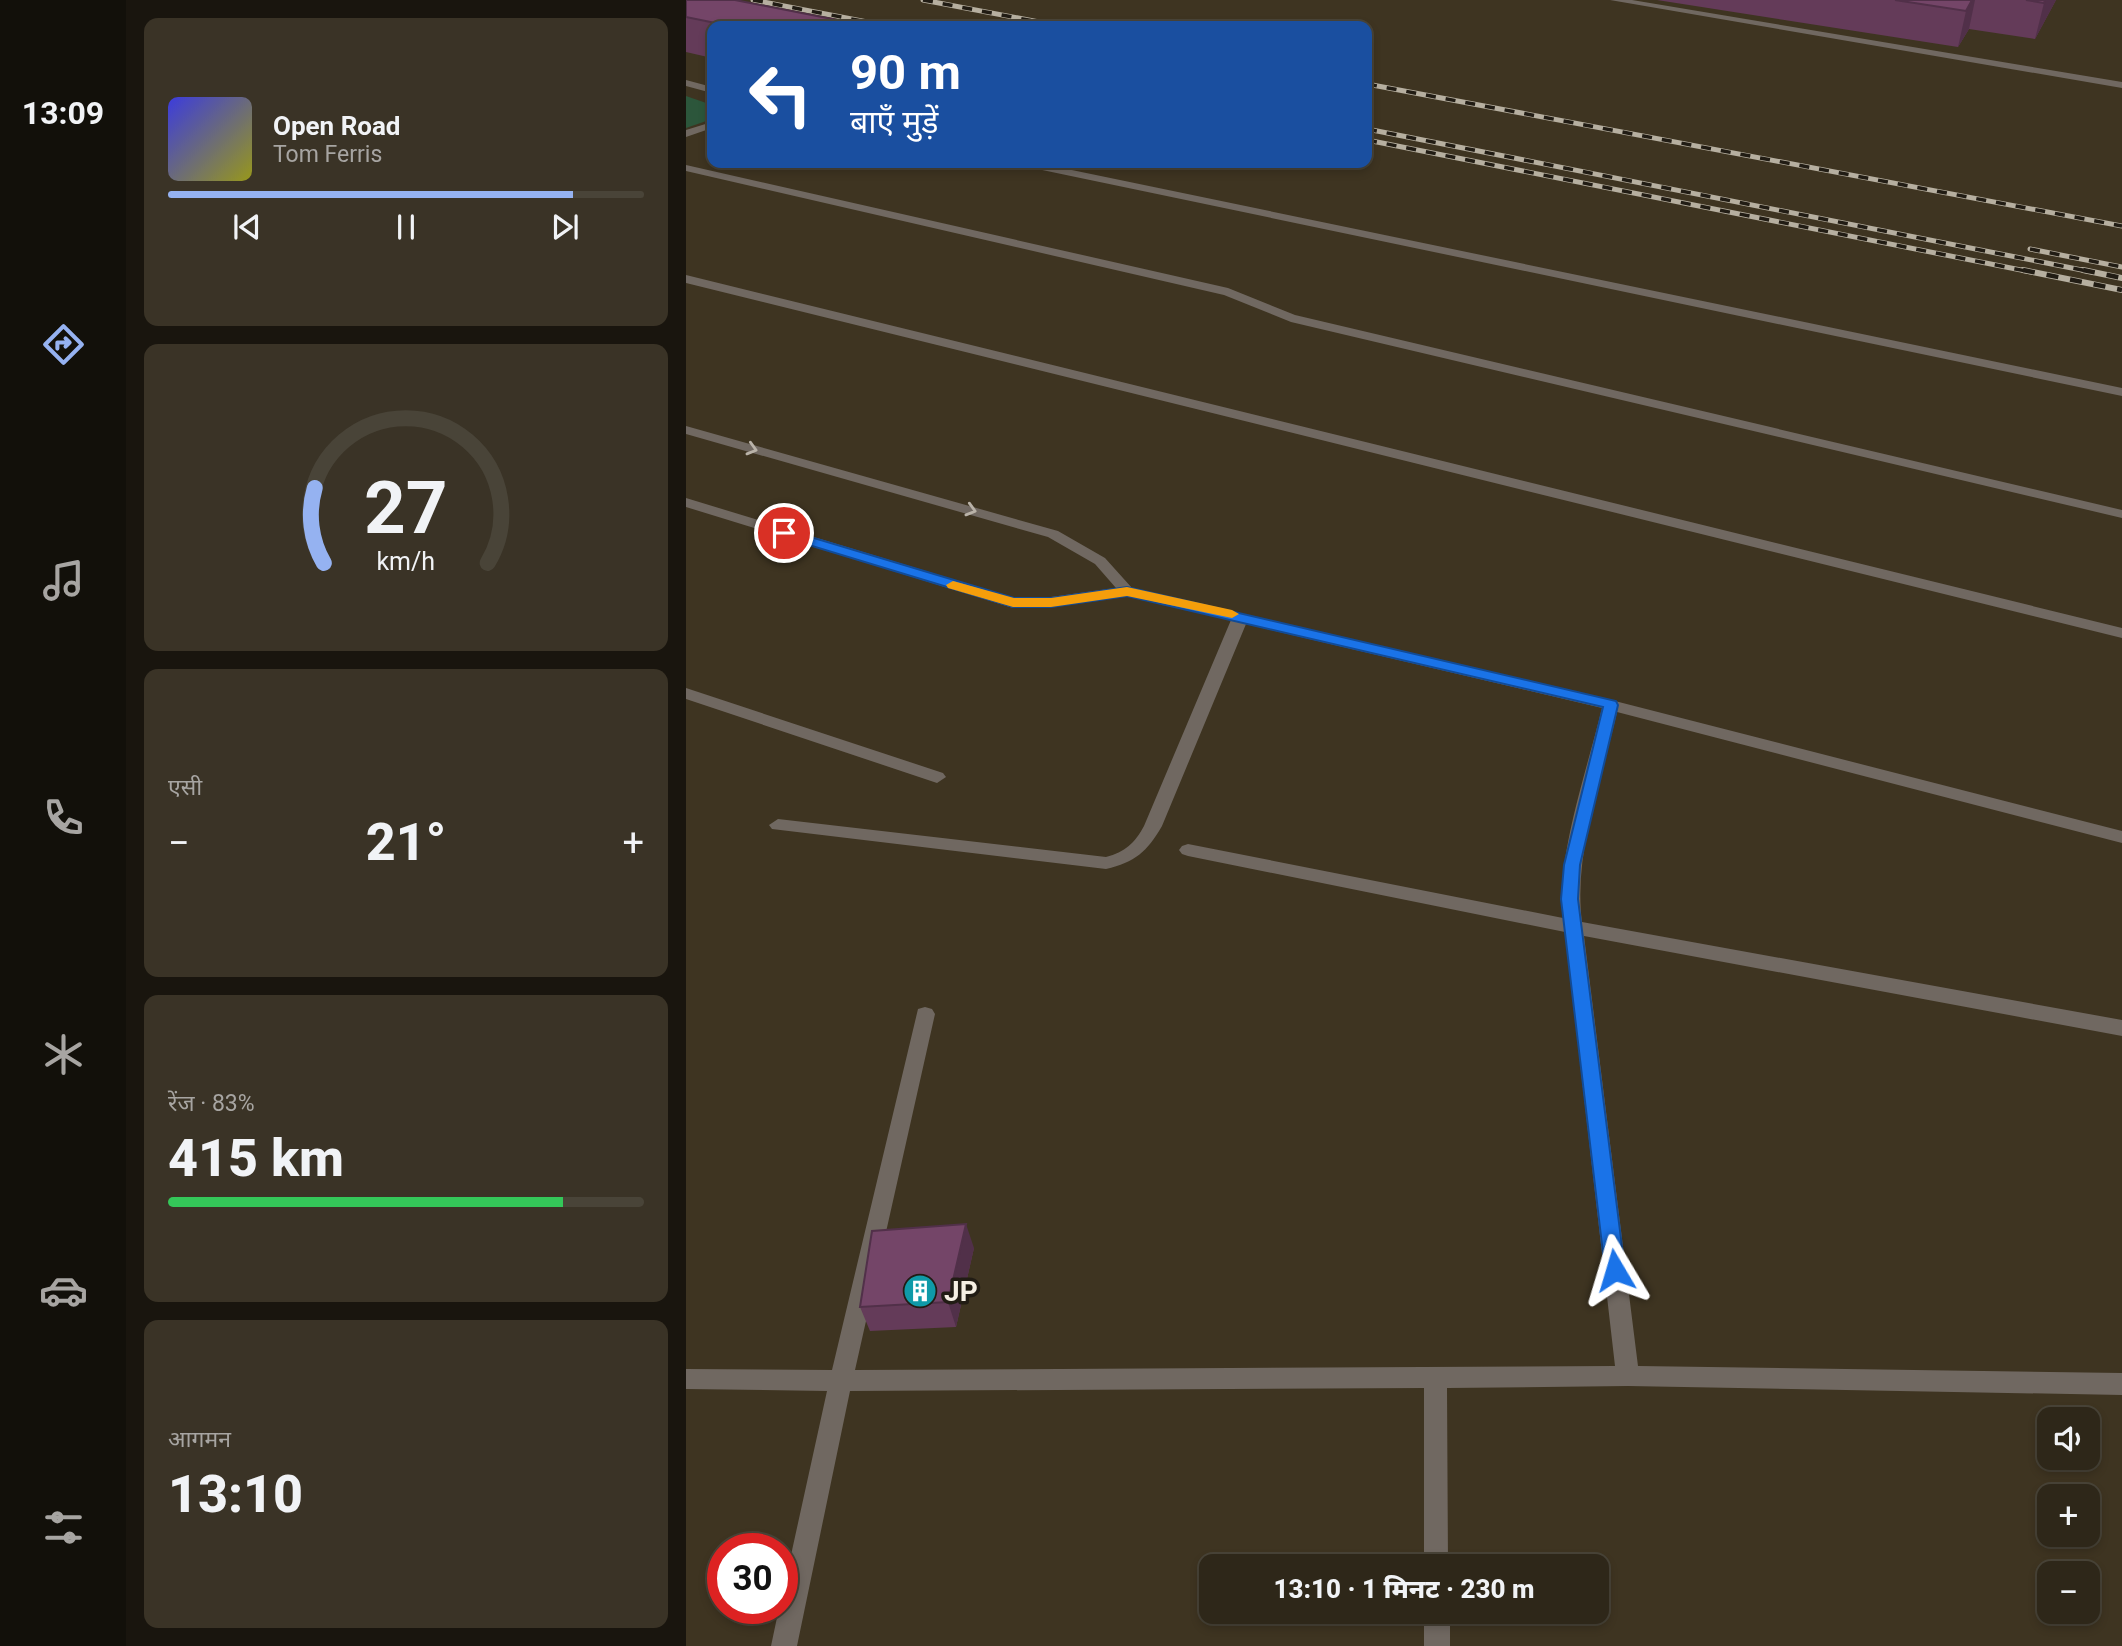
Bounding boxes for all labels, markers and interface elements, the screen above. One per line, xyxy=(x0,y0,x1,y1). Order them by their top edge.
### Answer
text: 90 m xyxy=(850,44,961,101)
icon: left xyxy=(735,49,826,140)
text: 13:09 xyxy=(22,94,104,132)
text: बाएँ मुड़ें xyxy=(850,103,938,141)
text: Open Road xyxy=(273,111,401,141)
text: Tom Ferris xyxy=(273,141,382,168)
icon: previous xyxy=(228,208,266,246)
icon: pause xyxy=(387,208,425,246)
icon: next xyxy=(546,208,584,246)
icon: directions xyxy=(39,320,88,369)
one-way arrow xyxy=(746,441,758,455)
text: 27 xyxy=(364,466,448,552)
one-way arrow xyxy=(965,502,977,517)
pin xyxy=(754,503,814,563)
icon: arrive xyxy=(765,514,803,552)
text: km/h xyxy=(377,547,435,576)
icon: music xyxy=(39,556,88,605)
text: एसी xyxy=(168,774,202,801)
icon: phone xyxy=(39,793,88,842)
text: 21° xyxy=(366,812,446,873)
text: − xyxy=(168,821,190,865)
text: + xyxy=(622,821,644,865)
icon: climate xyxy=(39,1030,88,1079)
text: रेंज · 83% xyxy=(168,1090,255,1117)
text: 415 km xyxy=(168,1128,344,1189)
position arrow xyxy=(1578,1233,1652,1307)
icon: car xyxy=(39,1266,88,1315)
building icon: JP xyxy=(901,1272,939,1310)
place label: JP xyxy=(944,1275,978,1308)
map controls xyxy=(2037,1407,2100,1624)
button: sound xyxy=(2037,1407,2100,1470)
text: आगमन xyxy=(168,1426,231,1453)
text: 13:10 xyxy=(168,1464,303,1525)
button: + xyxy=(2037,1484,2100,1547)
icon: filters xyxy=(39,1503,88,1552)
speed limit sign: 30 xyxy=(707,1533,798,1624)
button: − xyxy=(2037,1561,2100,1624)
text: 13:10 · 1 मिनट · 230 m xyxy=(1274,1574,1535,1604)

